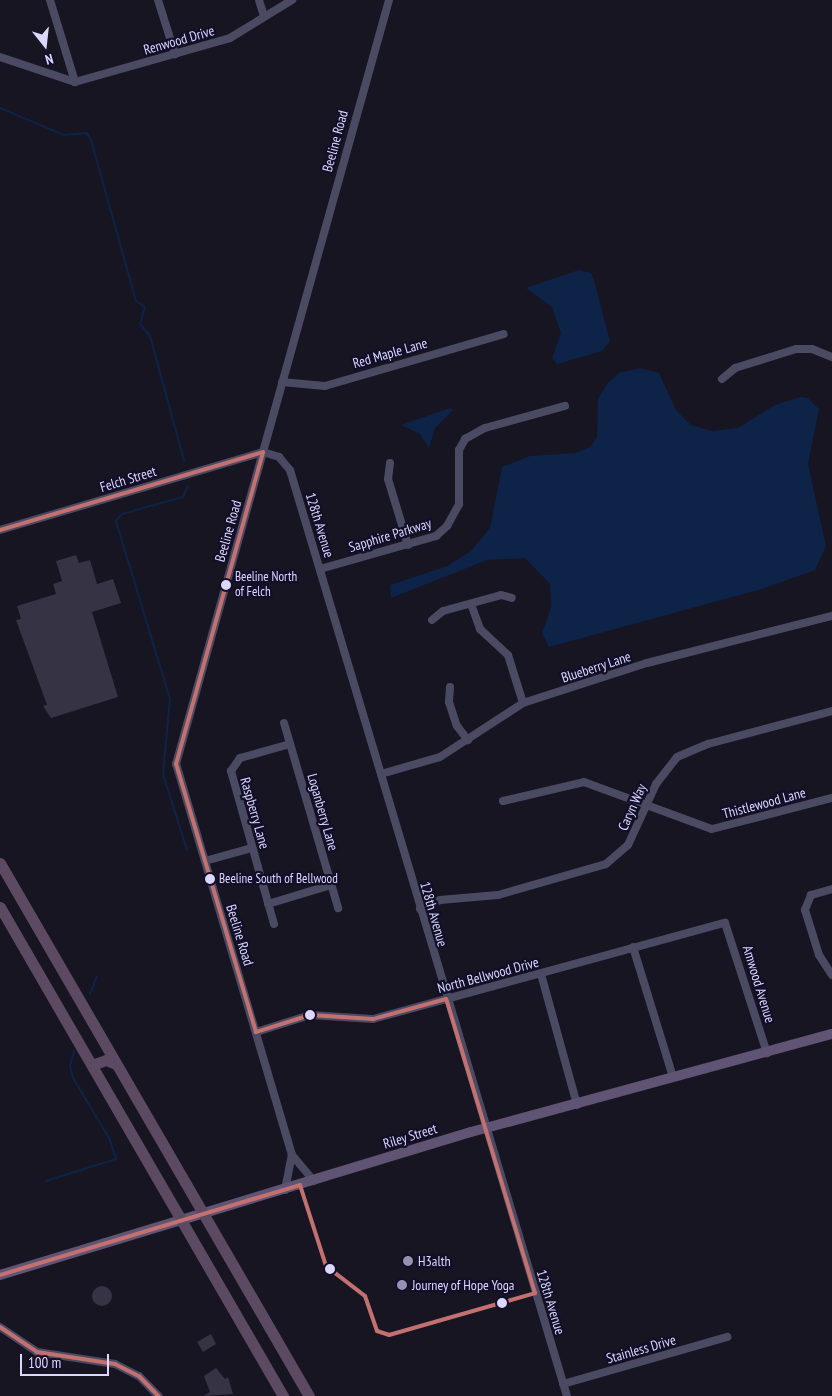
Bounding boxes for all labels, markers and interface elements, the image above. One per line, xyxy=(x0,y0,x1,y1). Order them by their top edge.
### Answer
north arrow xyxy=(20,20,70,70)
street label: Renwood Drive xyxy=(142,22,216,58)
text: N xyxy=(43,50,55,69)
street label: Beeline Road xyxy=(319,108,351,174)
street label: Red Maple Lane xyxy=(351,334,429,372)
street label: Felch Street xyxy=(98,463,158,495)
street label: 128th Avenue xyxy=(302,490,338,560)
street label: Beeline Road xyxy=(211,498,245,564)
street label: Sapphire Parkway xyxy=(347,514,433,556)
place label: Beeline North of Felch xyxy=(235,570,297,601)
marker: Beeline North of Felch xyxy=(221,580,231,590)
street label: Blueberry Lane xyxy=(559,648,633,686)
street label: Loganberry Lane xyxy=(304,771,342,853)
street label: Raspberry Lane xyxy=(237,775,273,851)
street label: Caryn Way xyxy=(614,781,650,833)
street label: Thistlewood Lane xyxy=(721,784,807,822)
place label: Beeline South of Bellwood xyxy=(219,871,338,887)
marker: Beeline South of Bellwood xyxy=(205,874,215,884)
street label: 128th Avenue xyxy=(417,879,451,949)
street label: Beeline Road xyxy=(223,902,257,968)
street label: Amwood Avenue xyxy=(739,943,779,1025)
street label: North Bellwood Drive xyxy=(435,953,541,997)
unlabelled marker xyxy=(305,1010,315,1020)
street label: Riley Street xyxy=(381,1120,439,1152)
place label: H3alth xyxy=(418,1253,451,1269)
marker: H3alth xyxy=(402,1255,414,1267)
unlabelled marker xyxy=(325,1264,335,1274)
street label: 128th Avenue xyxy=(533,1267,569,1337)
place label: Journey of Hope Yoga xyxy=(412,1277,515,1293)
marker: Journey of Hope Yoga xyxy=(396,1279,408,1291)
unlabelled marker xyxy=(497,1298,507,1308)
street label: Stainless Drive xyxy=(604,1331,678,1367)
scale bar xyxy=(22,1344,111,1376)
text: 100 m xyxy=(28,1353,61,1372)

